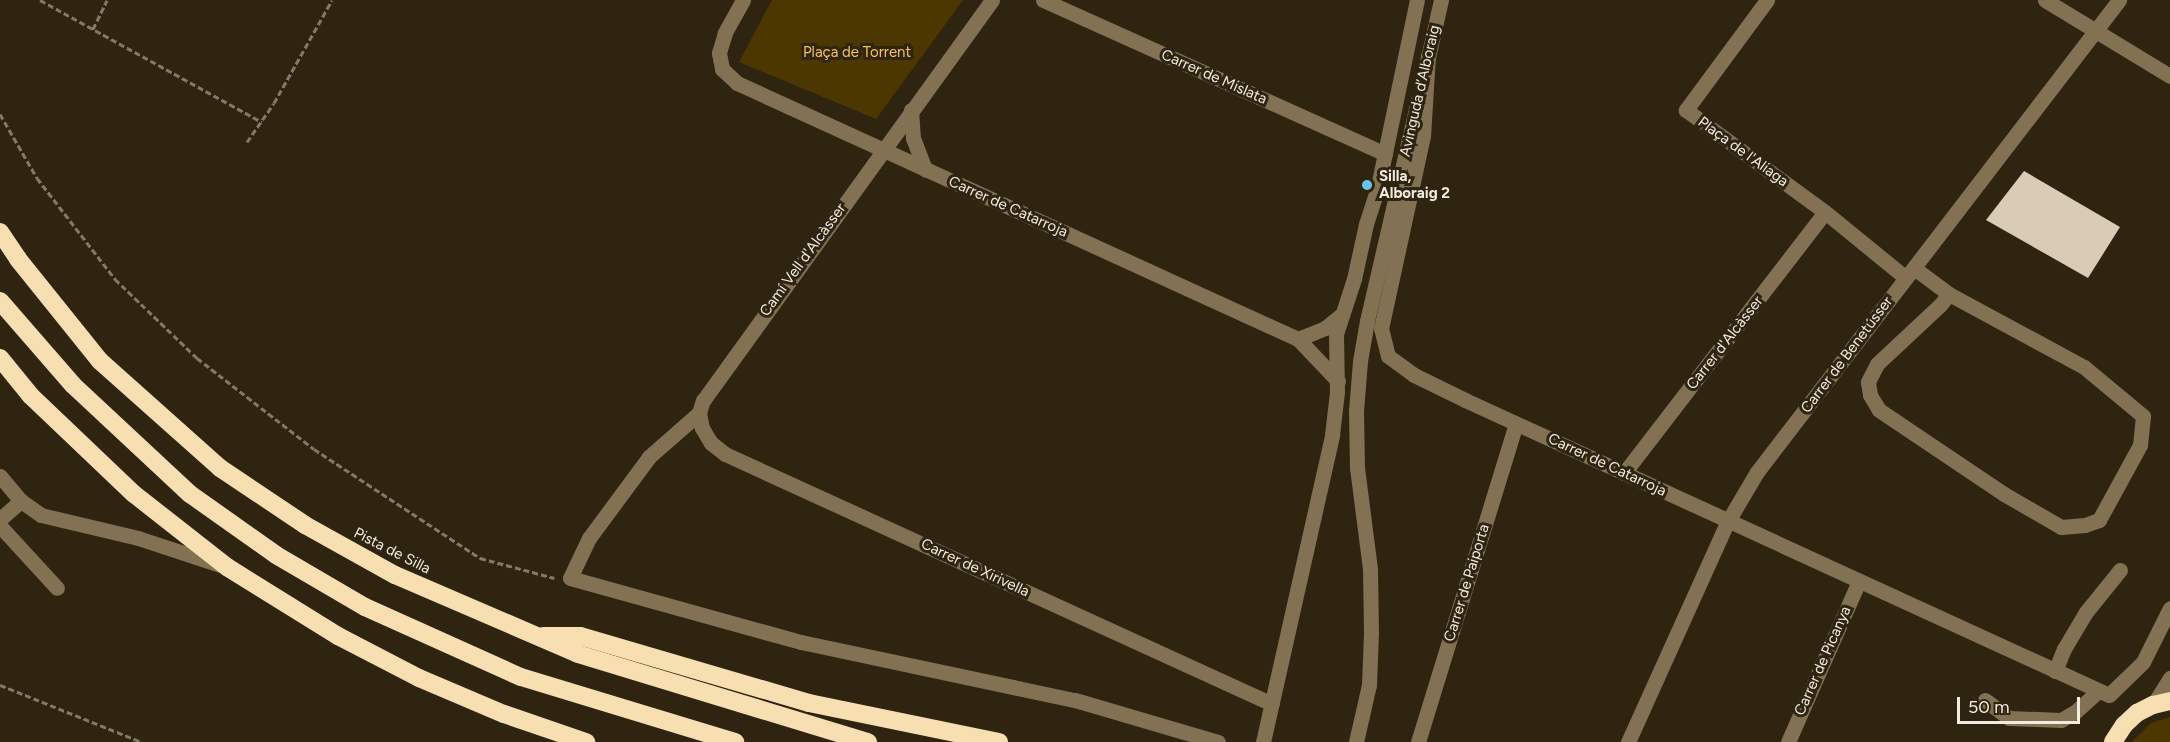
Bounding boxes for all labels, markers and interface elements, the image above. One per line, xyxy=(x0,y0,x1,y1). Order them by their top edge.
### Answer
street label: Avinguda d’Alboraig xyxy=(1396,23,1444,159)
park label: Plaça de Torrent xyxy=(803,44,911,62)
street label: Carrer de Mislata xyxy=(1158,46,1270,108)
street label: Plaça de l'Aliaga xyxy=(1694,113,1792,191)
place label: Silla, Alboraig 2 xyxy=(1379,167,1450,202)
street label: Carrer de Catarroja xyxy=(946,173,1070,241)
marker: Silla, Alboraig 2 xyxy=(1360,178,1374,192)
street label: Camí Vell d'Alcàsser xyxy=(756,200,850,320)
street label: Carrer d'Alcàsser xyxy=(1683,293,1767,393)
street label: Carrer de Benetússer xyxy=(1797,293,1897,417)
street label: Carrer de Catarroja xyxy=(1545,430,1669,500)
street label: Carrer de Paiporta xyxy=(1441,522,1493,644)
street label: Pista de Silla xyxy=(351,524,433,578)
street label: Carrer de Xirivella xyxy=(918,535,1032,601)
street label: Carrer de Picanya xyxy=(1791,604,1855,718)
scale bar xyxy=(1960,685,2083,723)
text: 50 m xyxy=(1968,696,2010,718)

